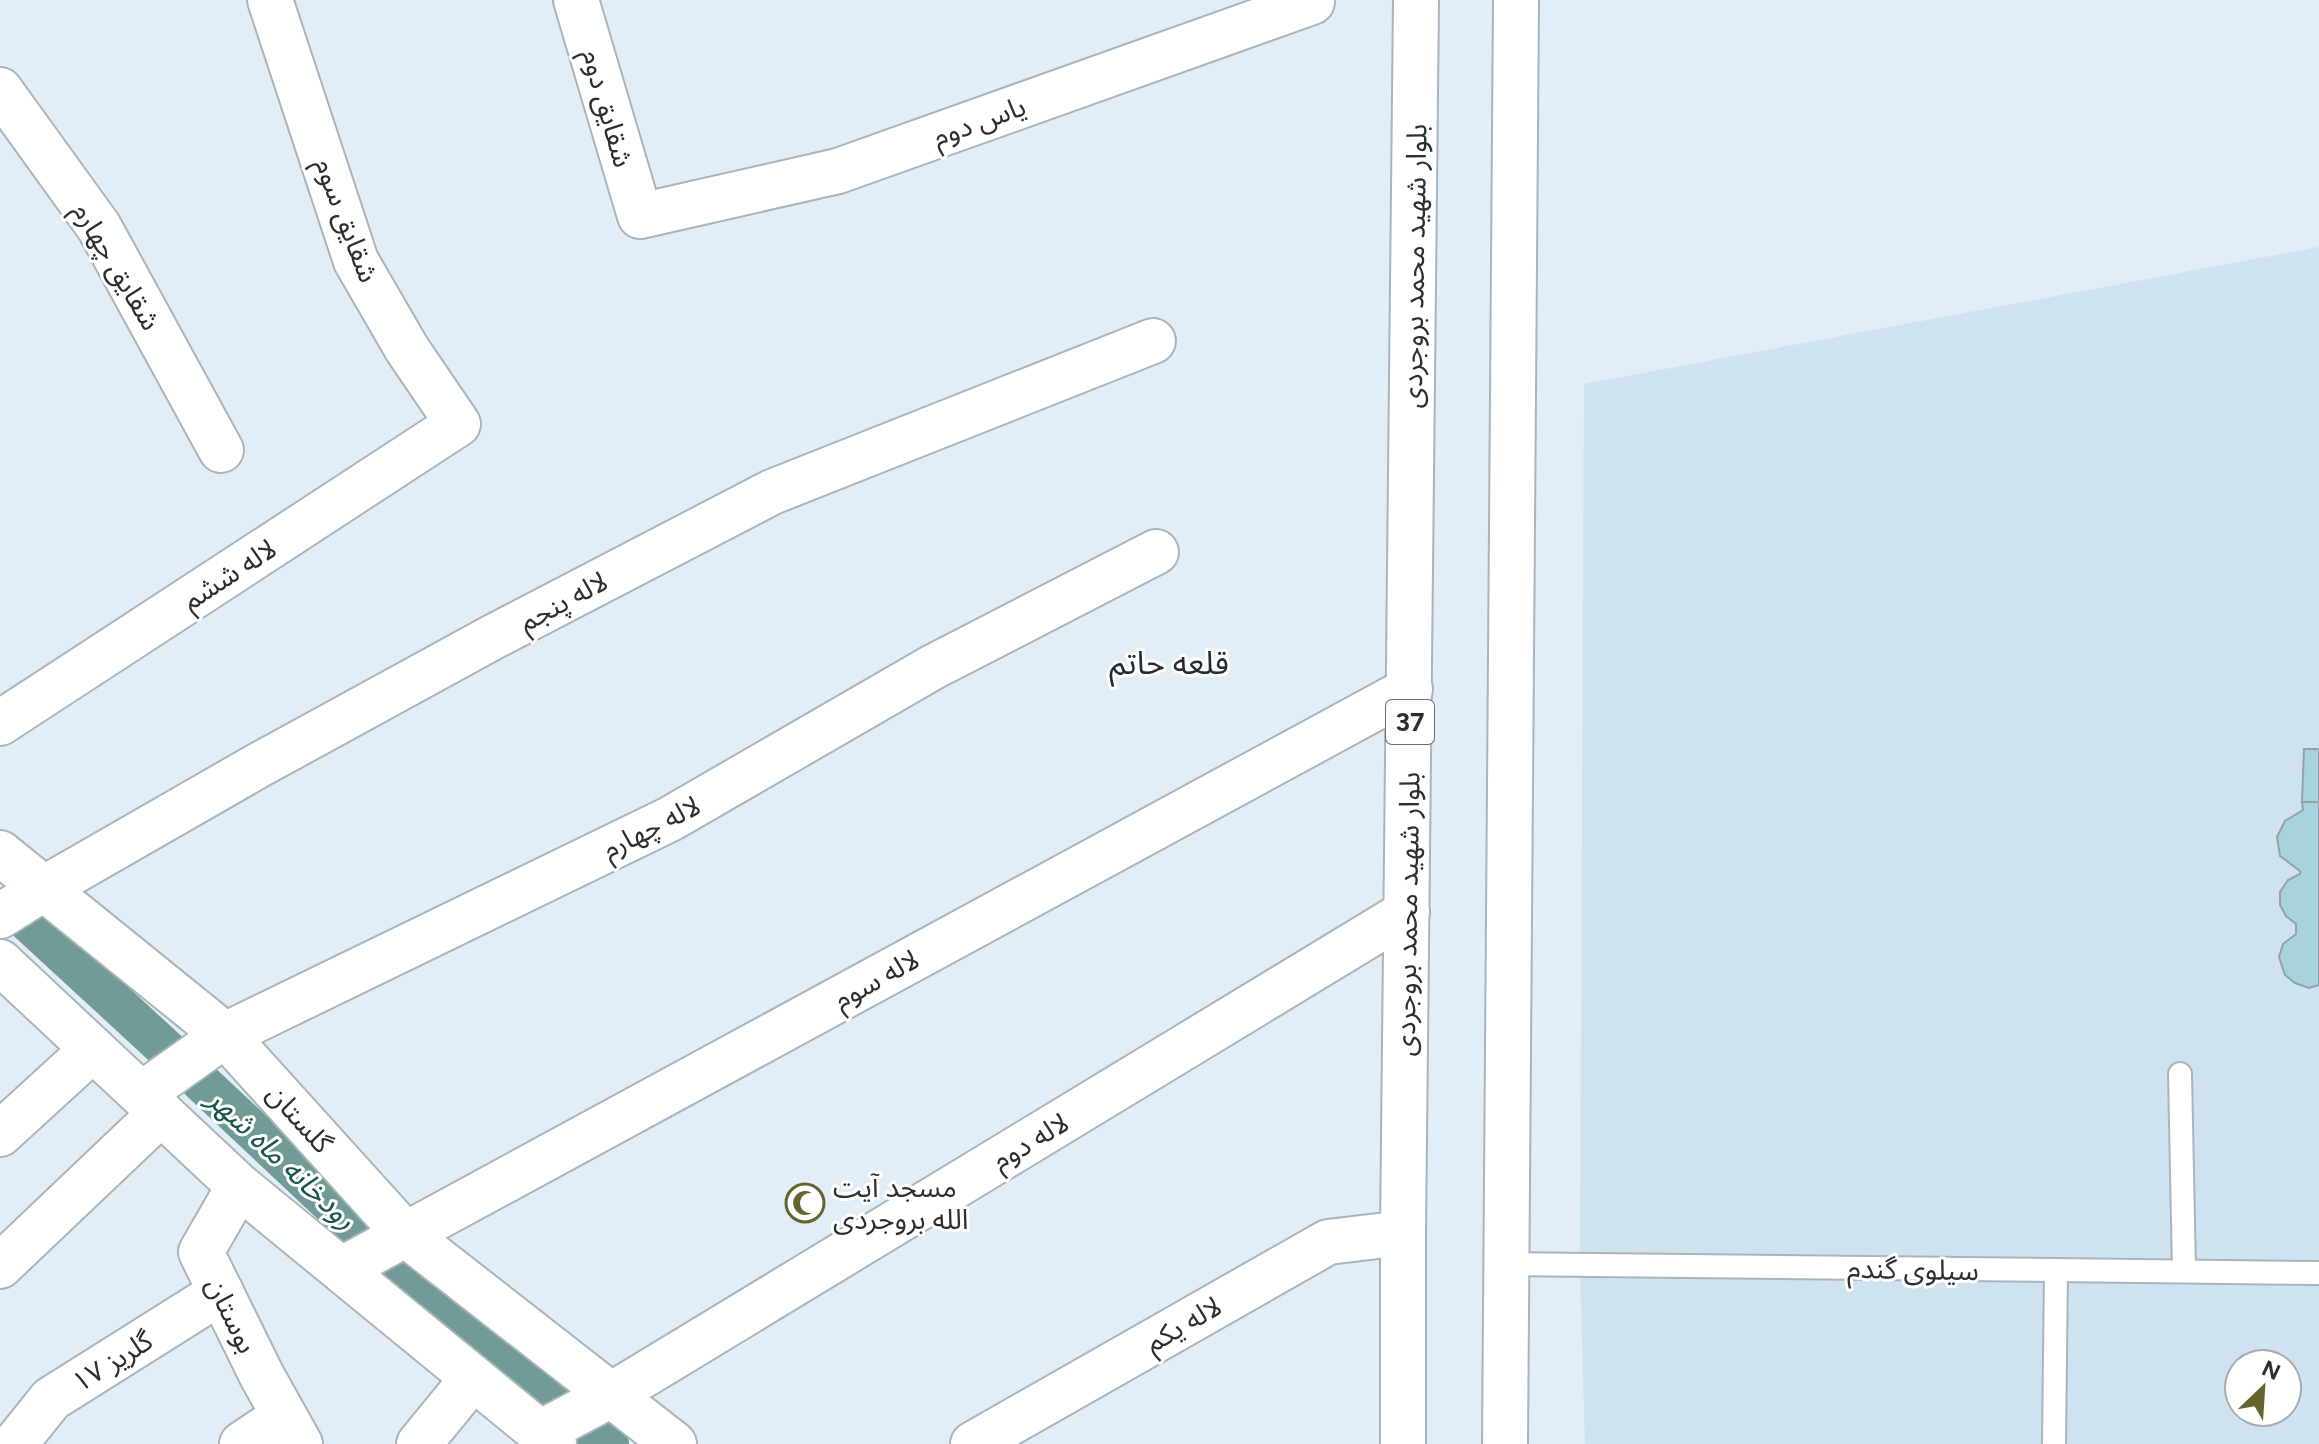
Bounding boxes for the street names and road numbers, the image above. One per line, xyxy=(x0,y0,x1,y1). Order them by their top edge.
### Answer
street label: شقایق دوم xyxy=(571,45,641,172)
street label: یاس دوم xyxy=(928,88,1032,157)
street label: بلوار شهید محمد بروجردی xyxy=(1395,123,1433,409)
street label: شقایق سوم xyxy=(304,153,386,288)
street label: شقایق چهارم xyxy=(62,196,169,338)
street label: لاله ششم xyxy=(175,531,285,621)
street label: لاله پنجم xyxy=(513,564,616,643)
road number: 37 xyxy=(1386,700,1434,744)
street label: بلوار شهید محمد بروجردی xyxy=(1388,771,1426,1057)
street label: لاله چهارم xyxy=(596,788,708,870)
street label: لاله سوم xyxy=(827,942,927,1020)
street label: گلستان xyxy=(260,1076,340,1160)
street label: لاله دوم xyxy=(985,1105,1077,1181)
street label: سیلوی گندم xyxy=(1847,1251,1979,1291)
street label: بوستان xyxy=(199,1271,265,1359)
street label: لاله یکم xyxy=(1139,1289,1230,1364)
street label: گلریز ۱۷ xyxy=(65,1323,159,1399)

